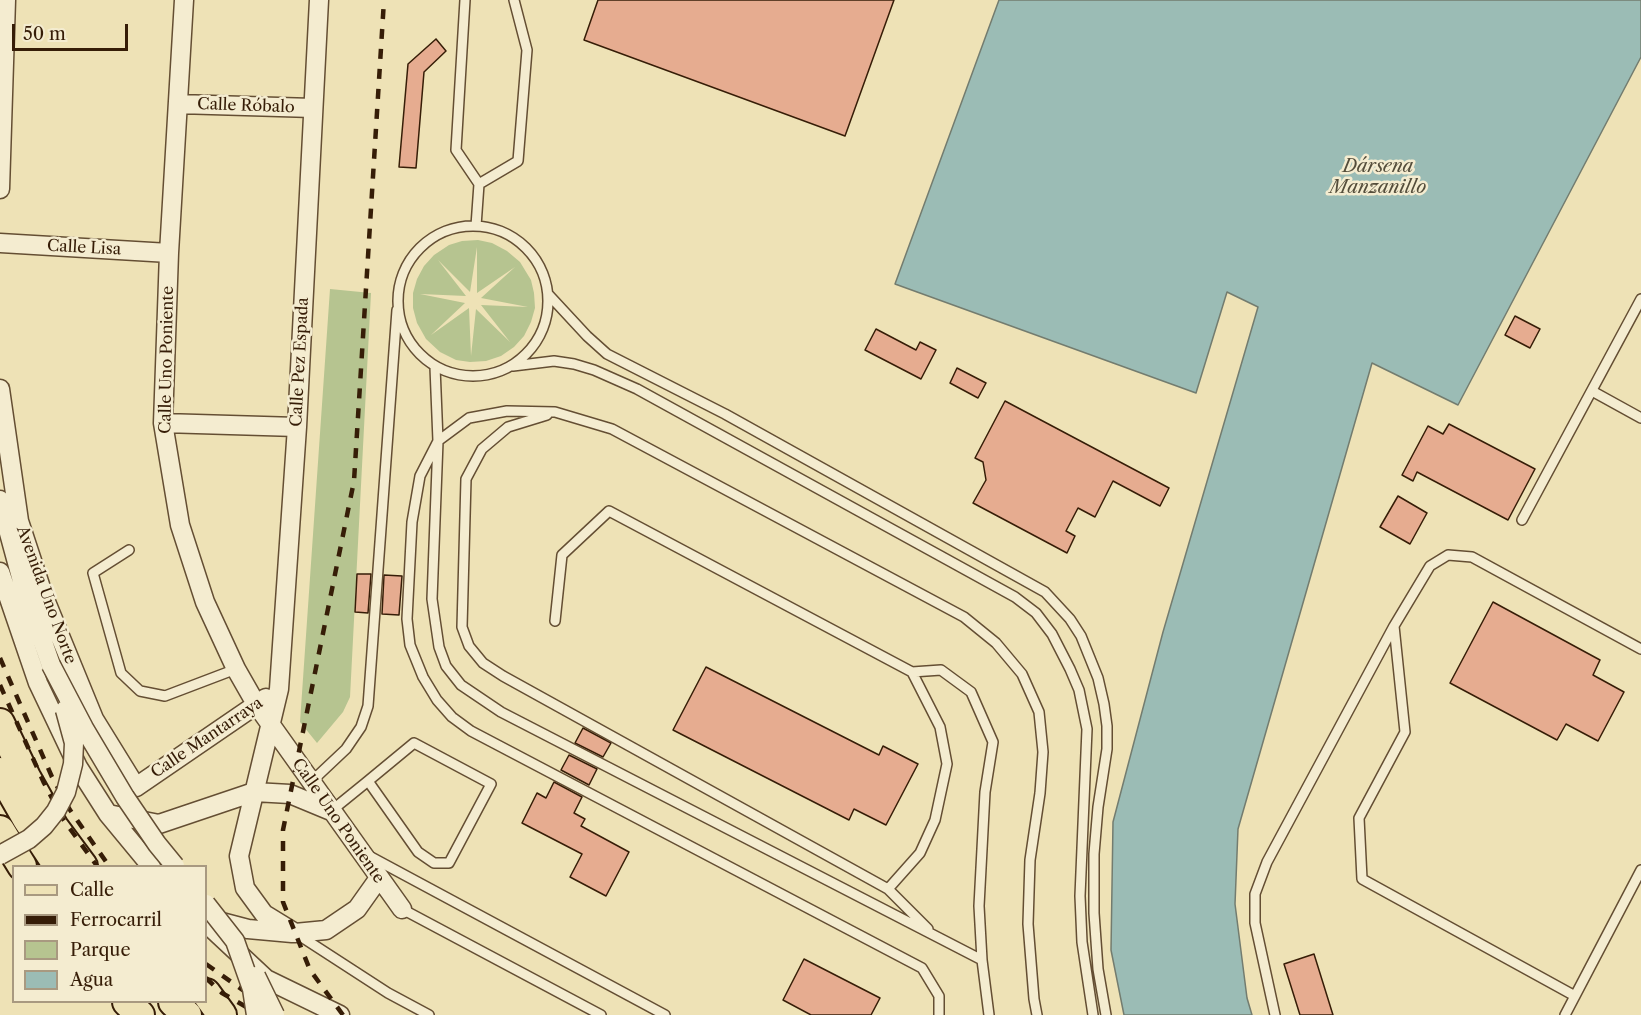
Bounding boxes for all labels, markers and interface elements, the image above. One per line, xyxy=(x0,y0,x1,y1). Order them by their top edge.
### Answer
scale bar xyxy=(15,12,130,50)
text: 50 m xyxy=(23,23,66,45)
street label: Calle Róbalo xyxy=(197,95,295,117)
water label: Dársena Manzanillo xyxy=(1330,156,1426,198)
street label: Calle Lisa xyxy=(46,236,122,260)
street label: Calle Uno Poniente xyxy=(156,286,178,434)
street label: Calle Pez Espada xyxy=(287,297,313,427)
street label: Avenida Uno Norte xyxy=(12,523,80,667)
street label: Calle Mantarraya xyxy=(148,694,266,782)
street label: Calle Uno Poniente xyxy=(288,755,388,887)
legend xyxy=(12,865,207,1003)
text: Calle xyxy=(70,879,114,901)
text: Ferrocarril xyxy=(70,909,162,931)
text: Parque xyxy=(70,939,131,961)
text: Agua xyxy=(70,969,113,991)

